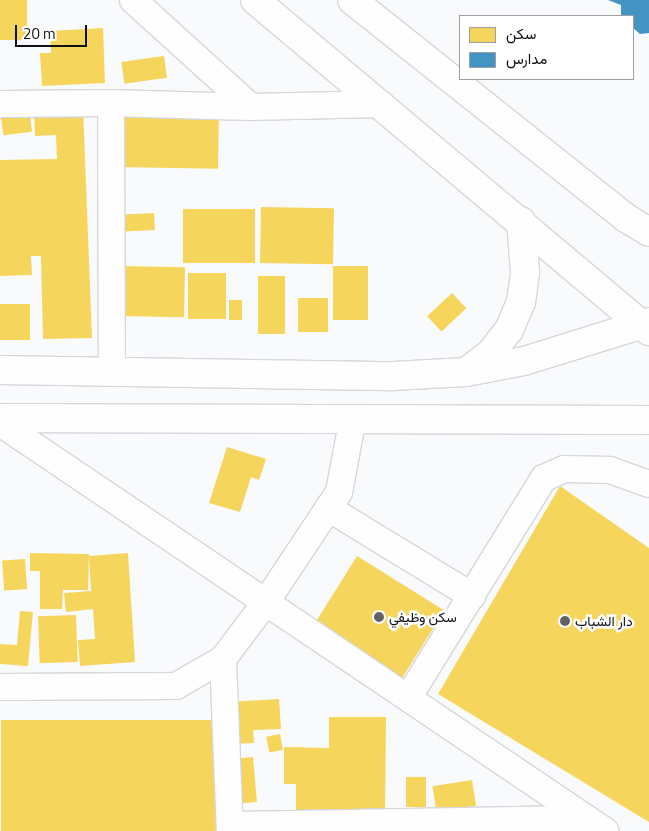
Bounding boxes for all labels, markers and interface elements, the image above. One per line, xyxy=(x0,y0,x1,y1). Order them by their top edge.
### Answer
scale bar xyxy=(18,15,90,47)
legend xyxy=(459,15,634,80)
text: 20 m xyxy=(23,22,56,45)
text: سكن xyxy=(506,22,536,45)
text: مدارس xyxy=(506,47,547,70)
place label: سكن وظيفي xyxy=(389,609,457,625)
marker: سكن وظيفي xyxy=(373,611,385,623)
place label: دار الشباب xyxy=(575,613,633,629)
marker: دار الشباب xyxy=(559,615,571,627)

